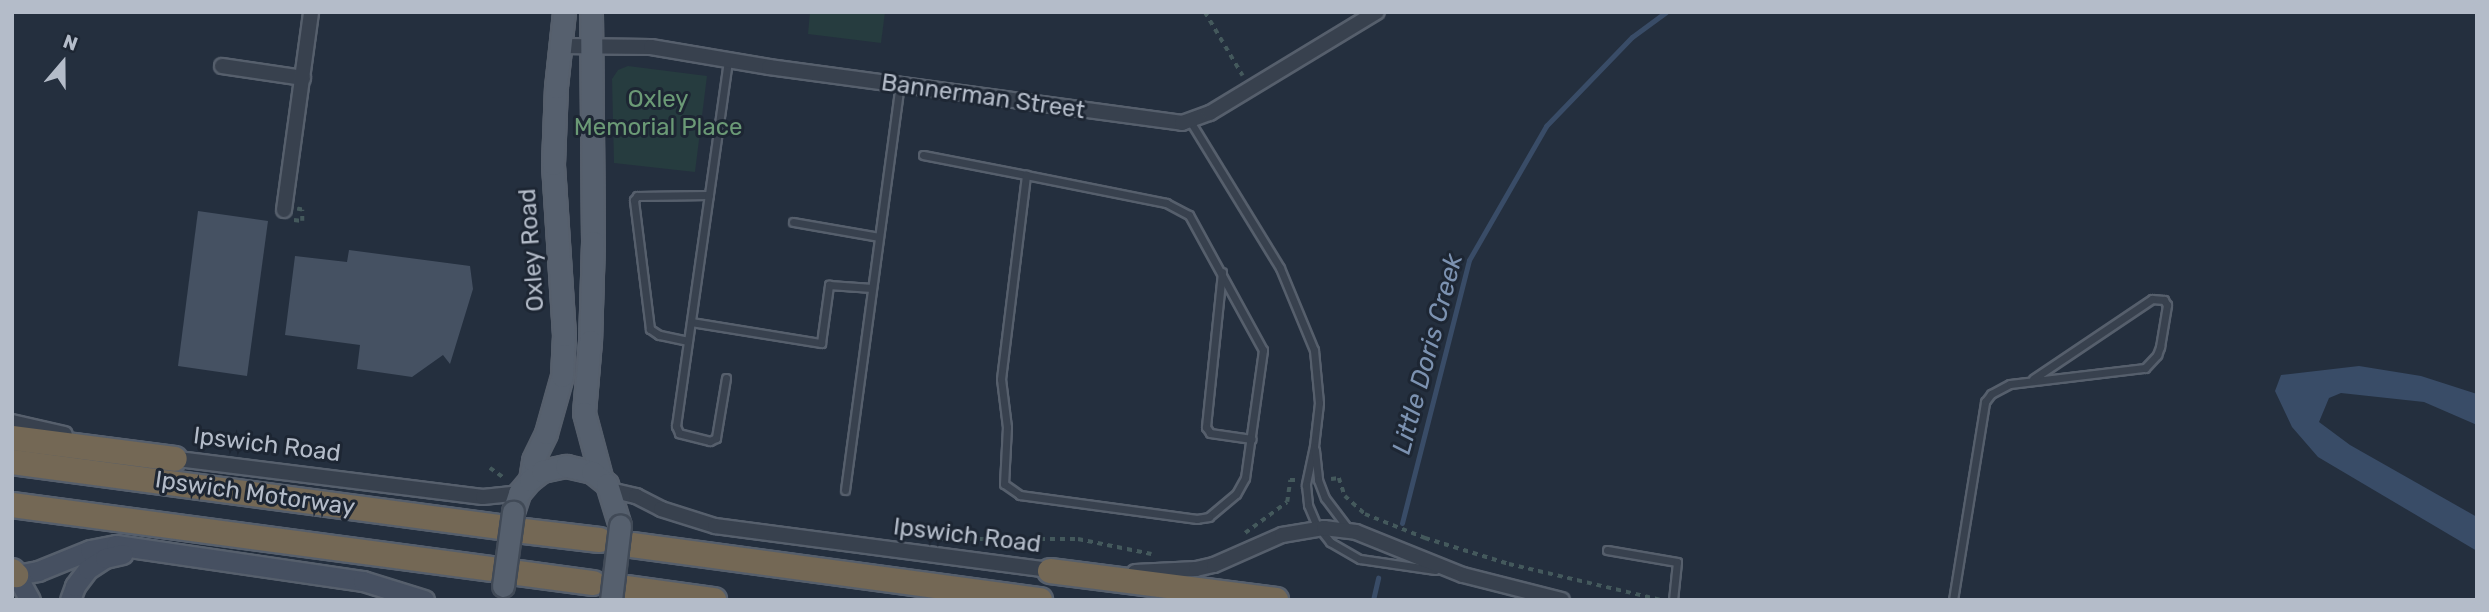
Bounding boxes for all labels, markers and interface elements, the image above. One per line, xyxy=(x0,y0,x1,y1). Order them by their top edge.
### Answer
north arrow xyxy=(28,28,98,98)
text: N xyxy=(60,30,81,56)
street label: Bannerman Street xyxy=(879,68,1087,126)
park label: Oxley Memorial Place xyxy=(574,86,742,142)
street label: Oxley Road xyxy=(513,187,551,313)
water label: Little Doris Creek xyxy=(1386,250,1470,458)
street label: Ipswich Road xyxy=(192,422,342,468)
street label: Ipswich Motorway xyxy=(153,466,357,522)
street label: Ipswich Road xyxy=(892,513,1042,559)

